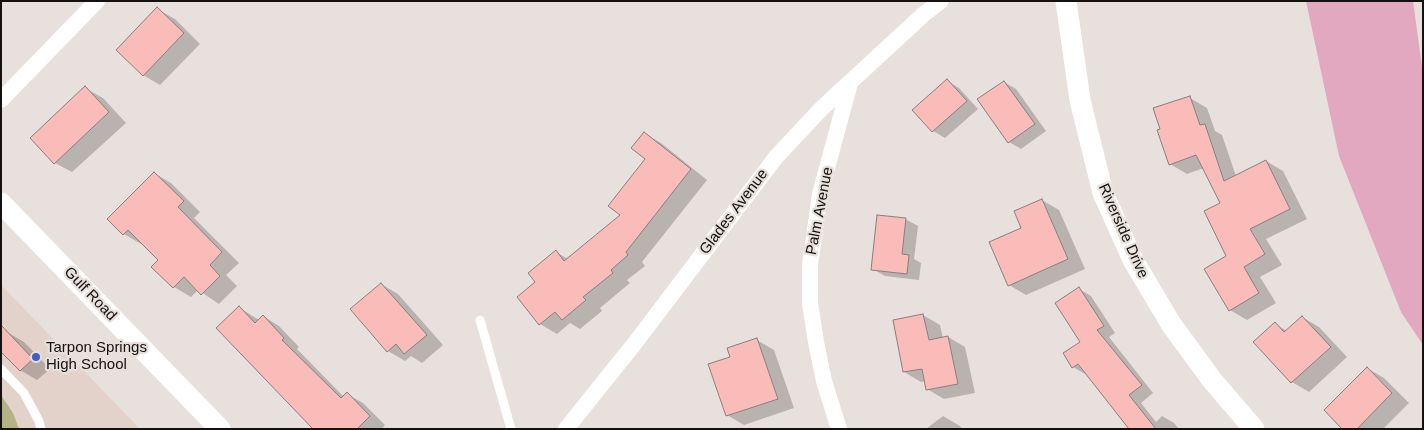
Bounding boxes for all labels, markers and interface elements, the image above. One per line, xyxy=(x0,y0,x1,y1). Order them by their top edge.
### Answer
street label: Glades Avenue xyxy=(696,166,772,258)
street label: Palm Avenue xyxy=(803,166,837,256)
street label: Riverside Drive xyxy=(1094,181,1152,281)
street label: Gulf Road xyxy=(60,263,120,325)
place label: Tarpon Springs High School xyxy=(46,339,147,374)
marker: Tarpon Springs High School xyxy=(30,351,42,363)

